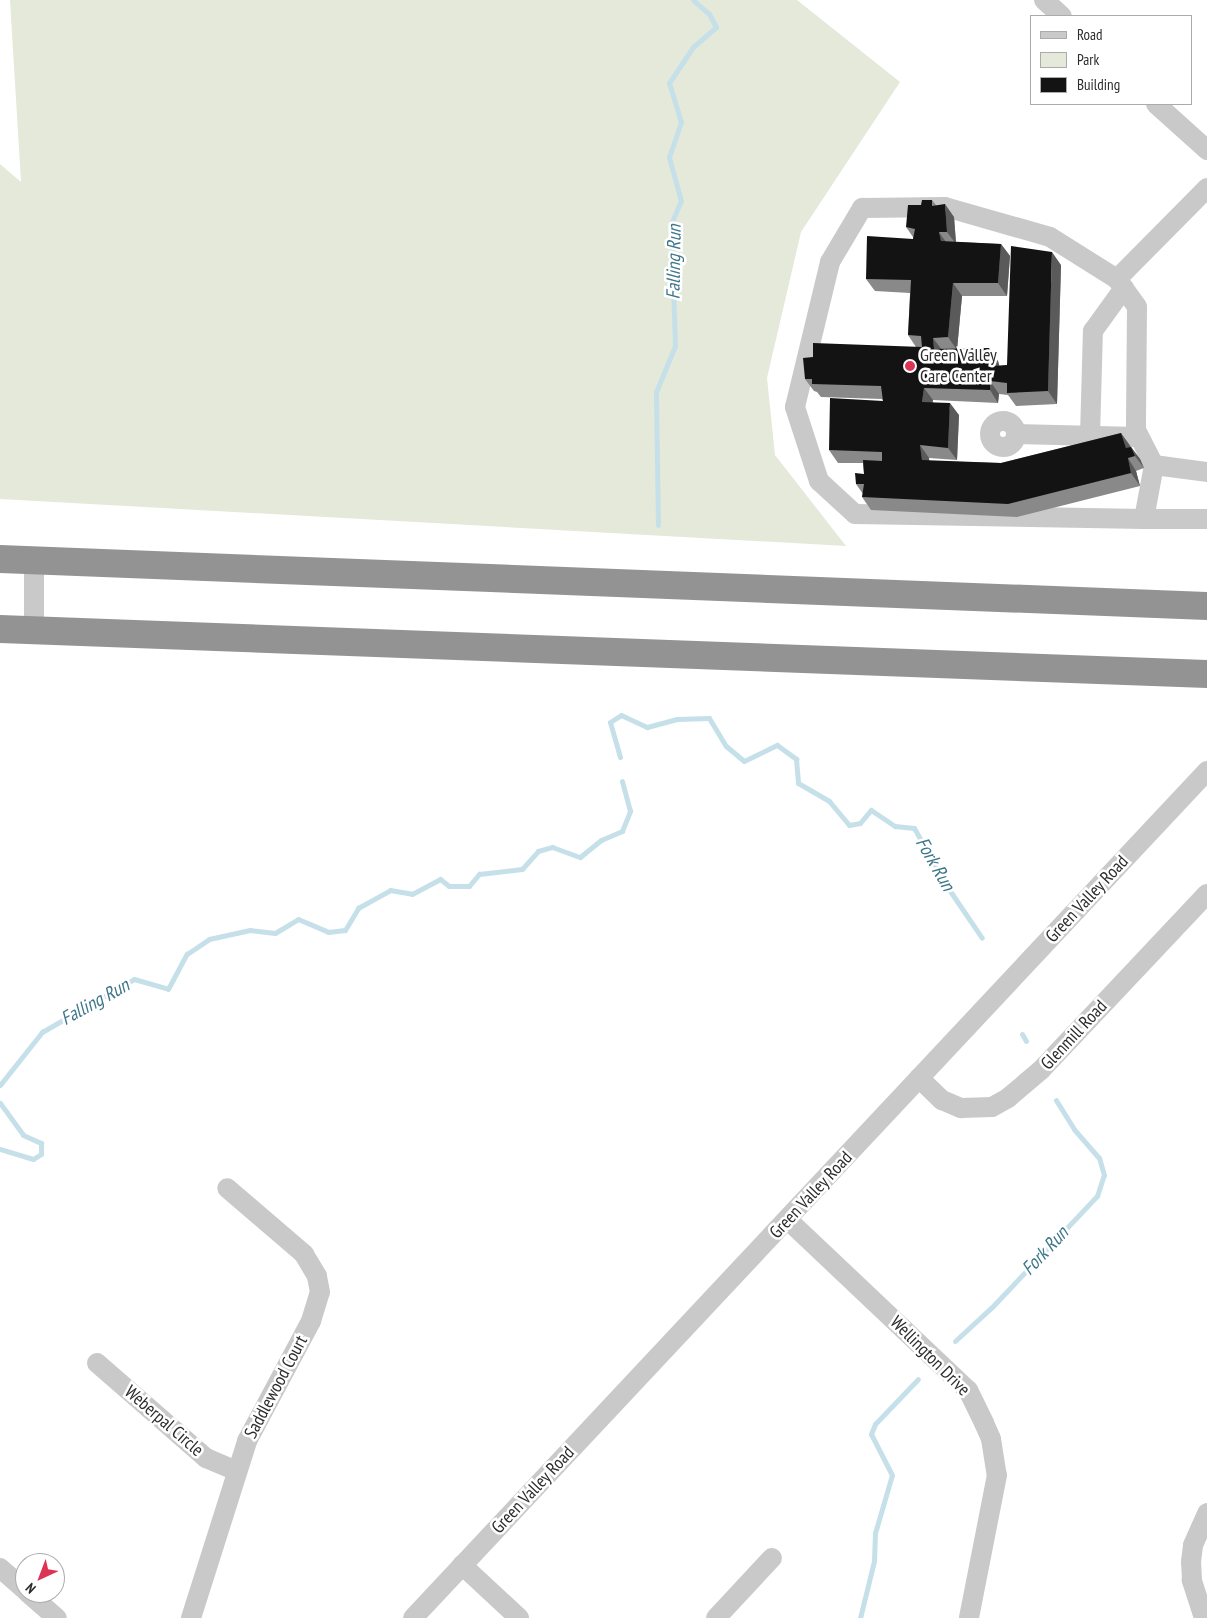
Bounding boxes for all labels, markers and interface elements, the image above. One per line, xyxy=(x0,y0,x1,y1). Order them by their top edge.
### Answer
legend xyxy=(1030,15,1192,105)
text: Road xyxy=(1077,25,1103,44)
text: Park xyxy=(1077,50,1099,69)
text: Building xyxy=(1077,75,1120,94)
water label: Falling Run xyxy=(662,224,686,300)
place label: Green Valley Care Center xyxy=(920,345,997,388)
marker: Green Valley Care Center xyxy=(904,360,916,372)
water label: Fork Run xyxy=(911,833,959,895)
street label: Green Valley Road xyxy=(1041,851,1133,947)
water label: Falling Run xyxy=(57,974,133,1030)
street label: Glenmill Road xyxy=(1036,996,1112,1074)
street label: Green Valley Road xyxy=(765,1147,857,1243)
water label: Fork Run xyxy=(1017,1222,1073,1280)
street label: Wellington Drive xyxy=(886,1312,974,1400)
street label: Saddlewood Court xyxy=(240,1332,312,1442)
street label: Weberpal Circle xyxy=(120,1381,208,1461)
street label: Green Valley Road xyxy=(487,1442,579,1538)
north arrow xyxy=(15,1553,65,1603)
text: N xyxy=(22,1579,39,1597)

